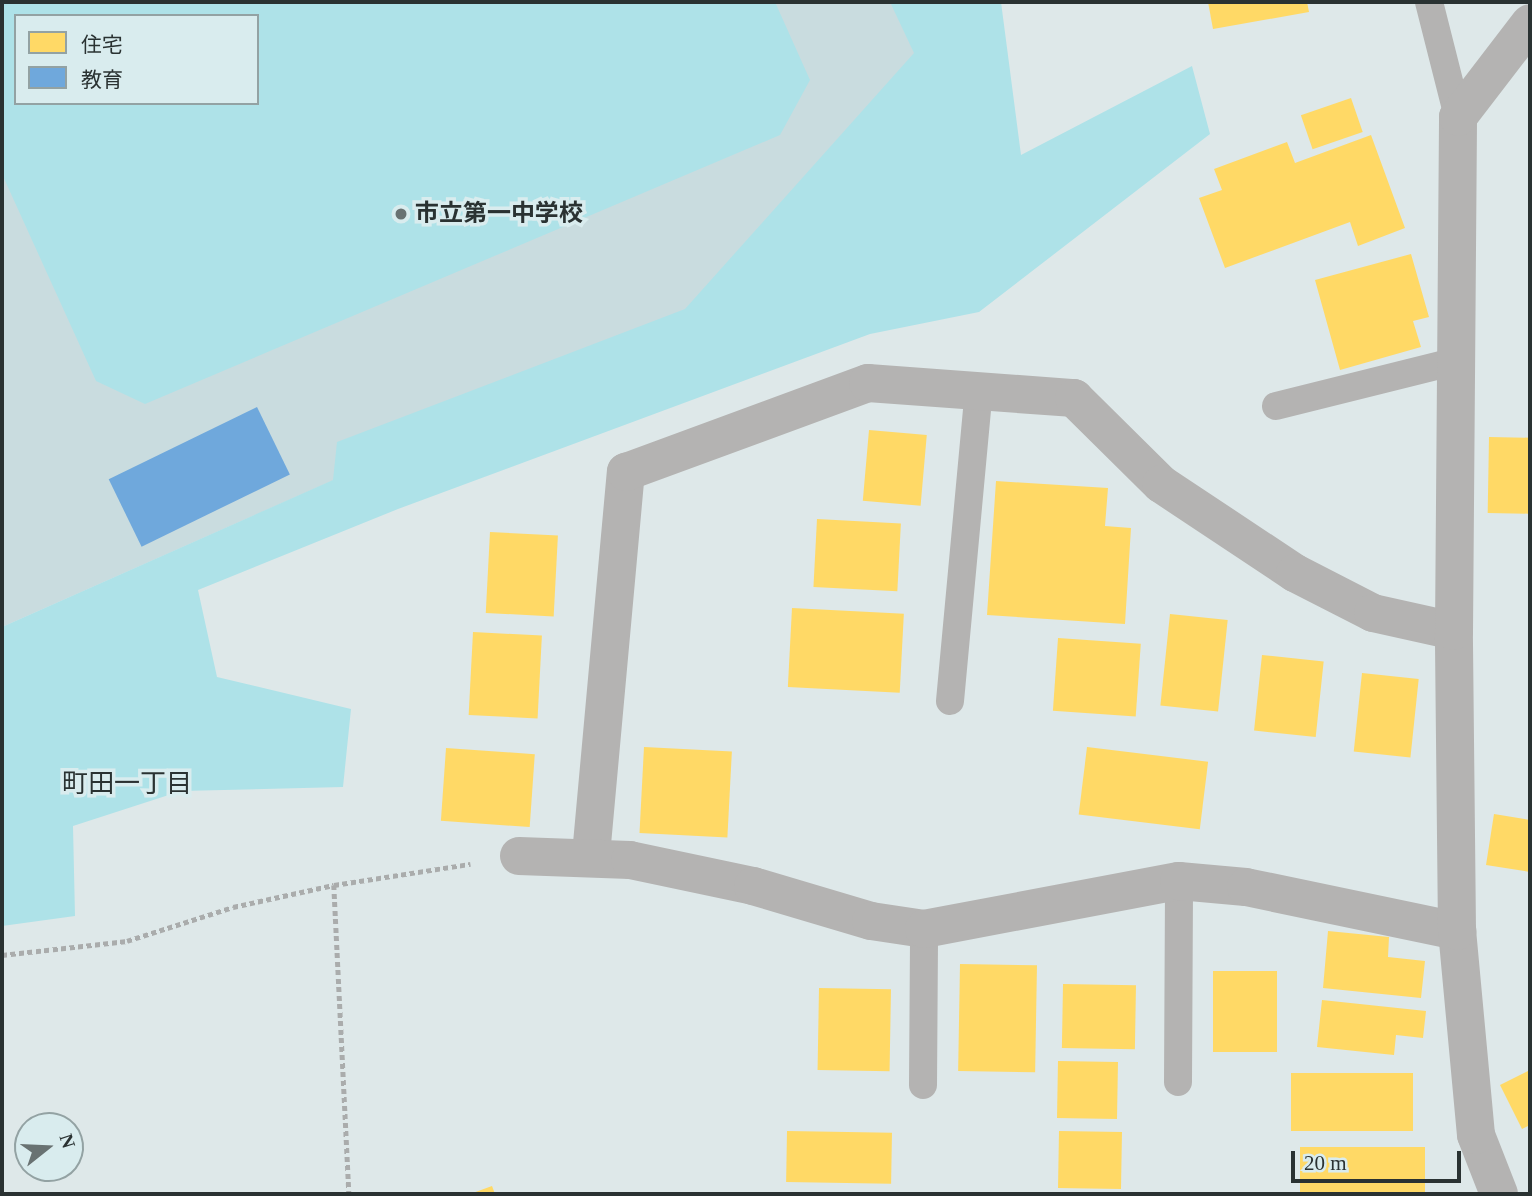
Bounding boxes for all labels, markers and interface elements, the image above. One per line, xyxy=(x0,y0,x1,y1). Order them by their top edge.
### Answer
legend xyxy=(14,14,259,105)
text: 住宅 xyxy=(81,33,123,57)
text: 教育 xyxy=(81,68,123,92)
place label: 市立第一中学校 xyxy=(415,200,583,228)
marker: 市立第一中学校 xyxy=(393,206,409,222)
district label: 町田一丁目 xyxy=(62,768,192,800)
north arrow xyxy=(14,1112,84,1182)
text: N xyxy=(55,1131,80,1151)
scale bar xyxy=(1294,1136,1464,1180)
text: 20 m xyxy=(1304,1151,1347,1175)

